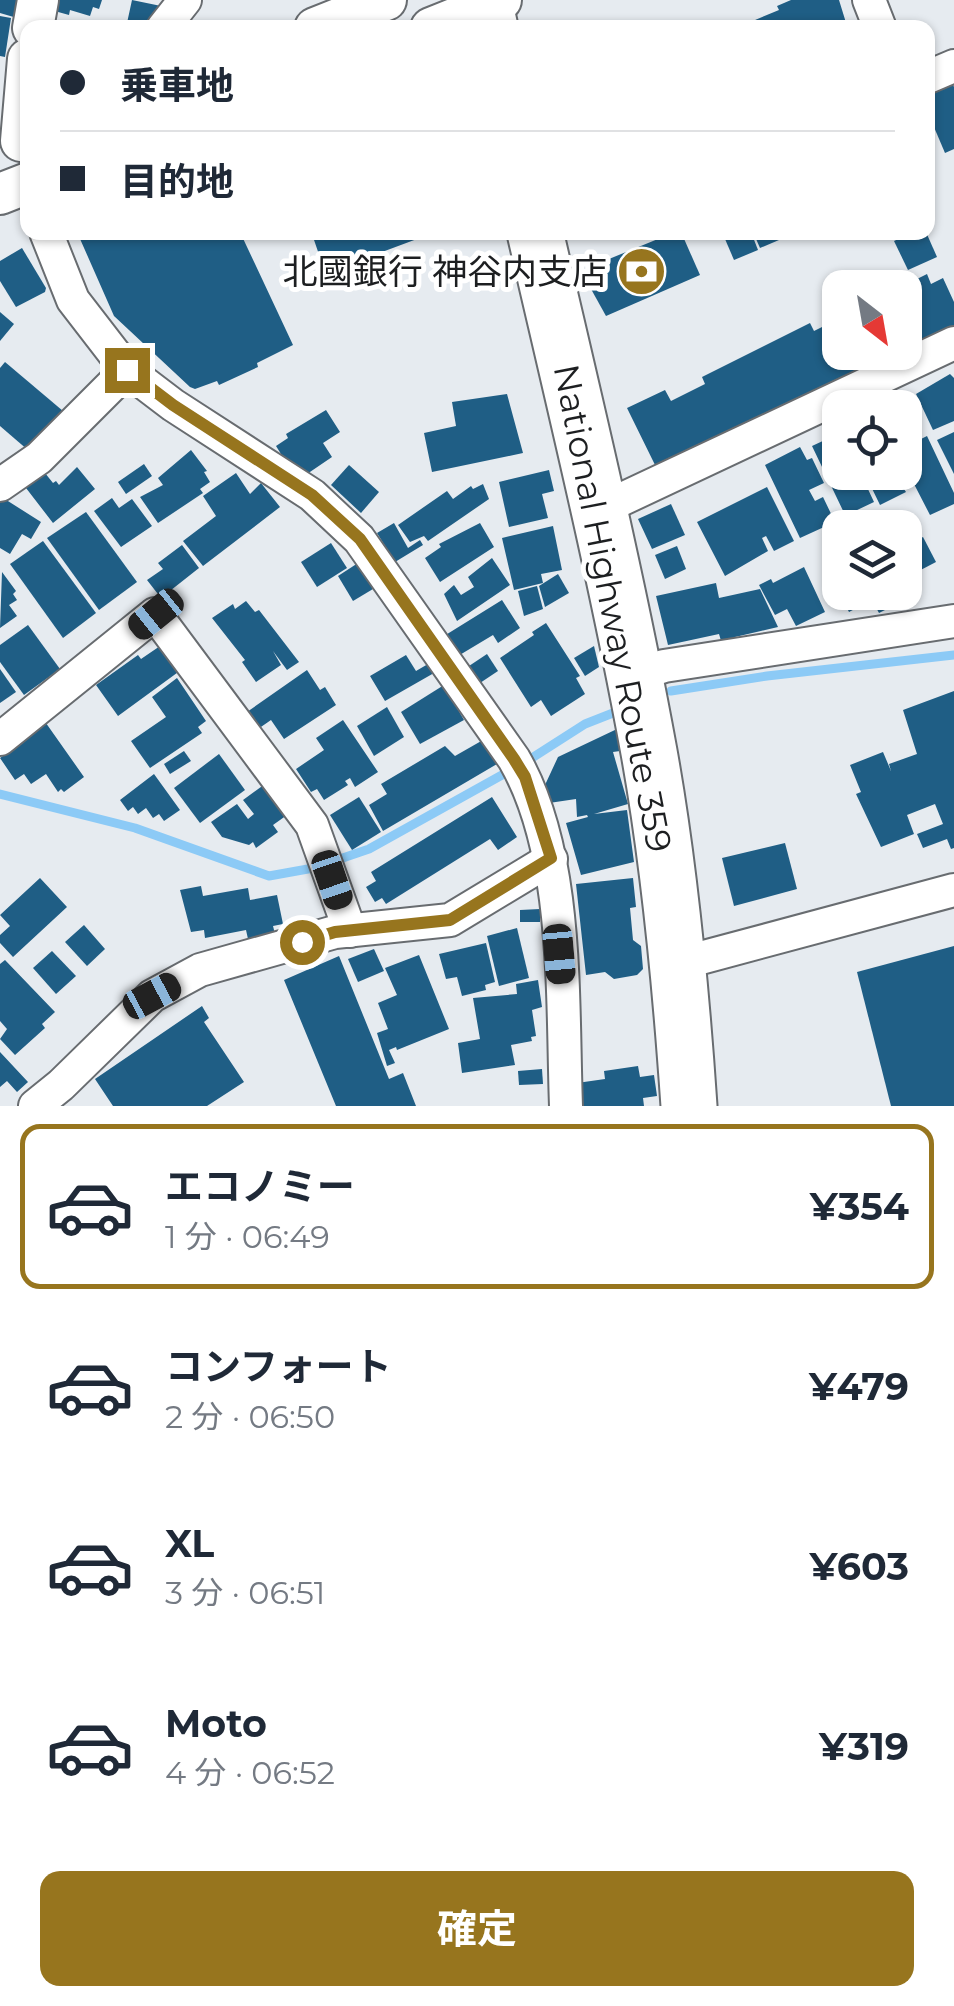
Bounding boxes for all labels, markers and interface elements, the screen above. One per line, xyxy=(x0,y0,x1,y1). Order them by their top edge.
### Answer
text: 乗車地 xyxy=(120,62,234,109)
text: 目的地 xyxy=(120,158,234,205)
bank icon: 北國銀行 神谷内支店 xyxy=(616,245,668,297)
place label: 北國銀行 神谷内支店 xyxy=(283,250,607,293)
north arrow xyxy=(822,270,922,370)
map controls xyxy=(822,270,922,610)
route end xyxy=(105,348,150,393)
street label: National Highway Route 359 xyxy=(545,360,681,856)
button: locate xyxy=(822,390,922,490)
button: layers xyxy=(822,510,922,610)
car xyxy=(123,583,189,645)
car xyxy=(308,847,356,913)
route start xyxy=(280,920,325,965)
car xyxy=(541,923,577,985)
car xyxy=(118,969,186,1023)
icon: car xyxy=(45,1162,135,1252)
text: エコノミー xyxy=(165,1163,355,1210)
text: ¥354 xyxy=(810,1183,909,1230)
text: 1 分 · 06:49 xyxy=(165,1217,330,1256)
icon: car xyxy=(45,1342,135,1432)
text: コンフォート xyxy=(165,1343,392,1390)
text: ¥479 xyxy=(809,1363,909,1410)
text: 2 分 · 06:50 xyxy=(165,1397,335,1436)
text: XL xyxy=(165,1520,214,1567)
icon: car xyxy=(45,1522,135,1612)
text: ¥603 xyxy=(809,1543,909,1590)
text: 3 分 · 06:51 xyxy=(165,1573,325,1612)
text: Moto xyxy=(165,1700,267,1747)
icon: car xyxy=(45,1702,135,1792)
text: ¥319 xyxy=(819,1723,909,1770)
text: 4 分 · 06:52 xyxy=(165,1753,335,1792)
button: 確定 xyxy=(40,1871,914,1986)

